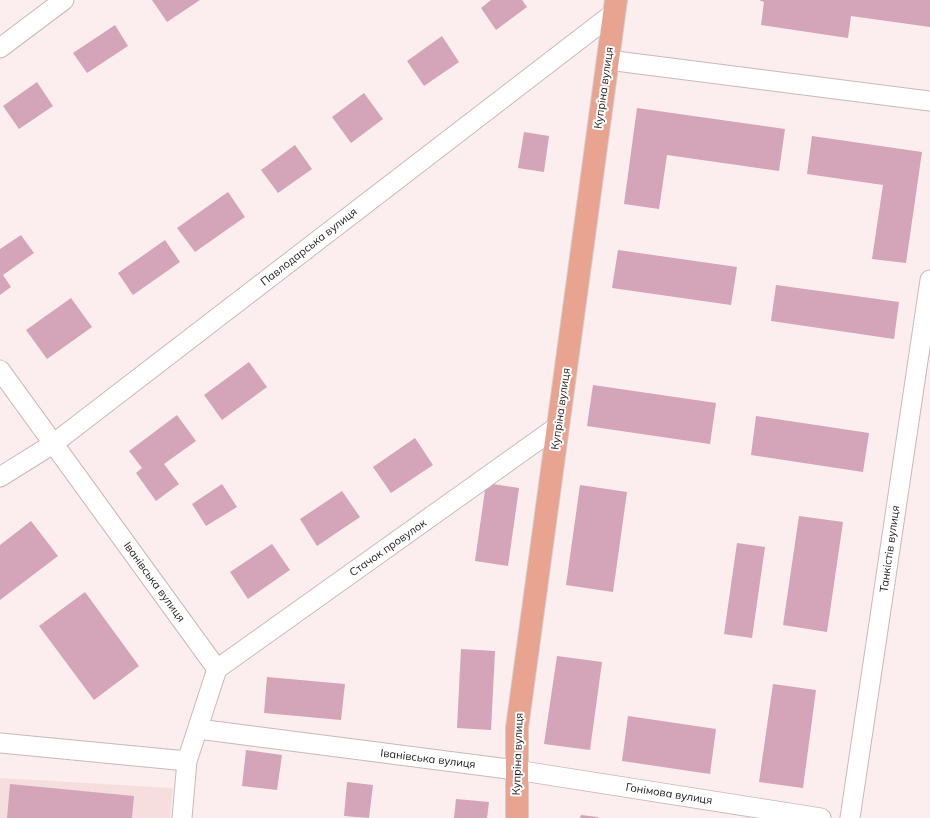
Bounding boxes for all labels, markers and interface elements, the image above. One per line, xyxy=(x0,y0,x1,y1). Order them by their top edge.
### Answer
street label: Купріна вулиця xyxy=(592,46,616,130)
street label: Павлодарська вулиця xyxy=(258,205,360,289)
street label: Купріна вулиця xyxy=(549,367,573,451)
street label: Танкістів вулиця xyxy=(877,505,903,593)
street label: Стачок провулок xyxy=(347,517,429,579)
street label: Іванівська вулиця xyxy=(121,539,187,625)
street label: Купріна вулиця xyxy=(510,713,526,795)
street label: Іванівська вулиця xyxy=(380,747,476,771)
street label: Гонімова вулиця xyxy=(625,781,713,807)

